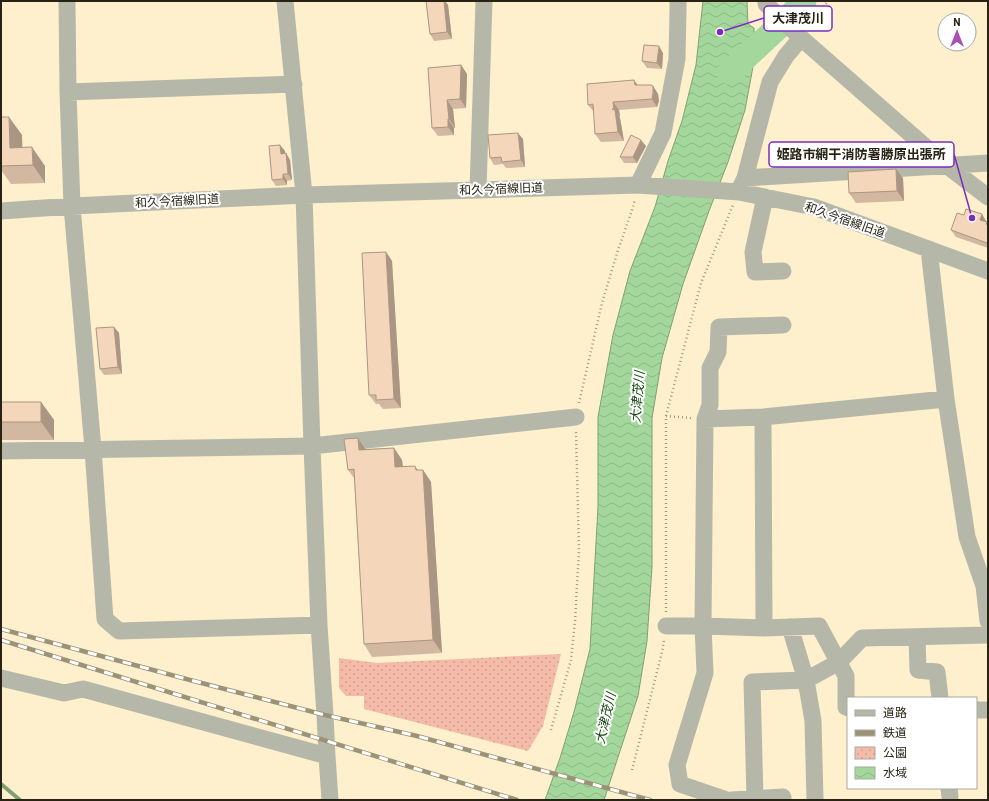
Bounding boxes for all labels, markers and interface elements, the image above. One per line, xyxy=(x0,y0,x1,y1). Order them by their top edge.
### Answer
callout: 大津茂川 xyxy=(764,6,832,31)
text: 大津茂川 xyxy=(772,10,824,26)
north arrow xyxy=(937,12,977,52)
text: N xyxy=(953,15,961,28)
callout: 姫路市網干消防署勝原出張所 xyxy=(769,142,954,167)
text: 姫路市網干消防署勝原出張所 xyxy=(776,146,946,162)
street label: 和久今宿線旧道 xyxy=(459,180,543,196)
street label: 和久今宿線旧道 xyxy=(135,191,219,209)
street label: 和久今宿線旧道 xyxy=(803,199,887,239)
water label: 大津茂川 xyxy=(627,368,647,424)
water label: 大津茂川 xyxy=(591,689,619,745)
legend xyxy=(847,697,977,789)
text: 道路 xyxy=(883,705,907,719)
text: 鉄道 xyxy=(883,725,907,739)
text: 公園 xyxy=(883,745,907,759)
text: 水域 xyxy=(883,765,907,779)

